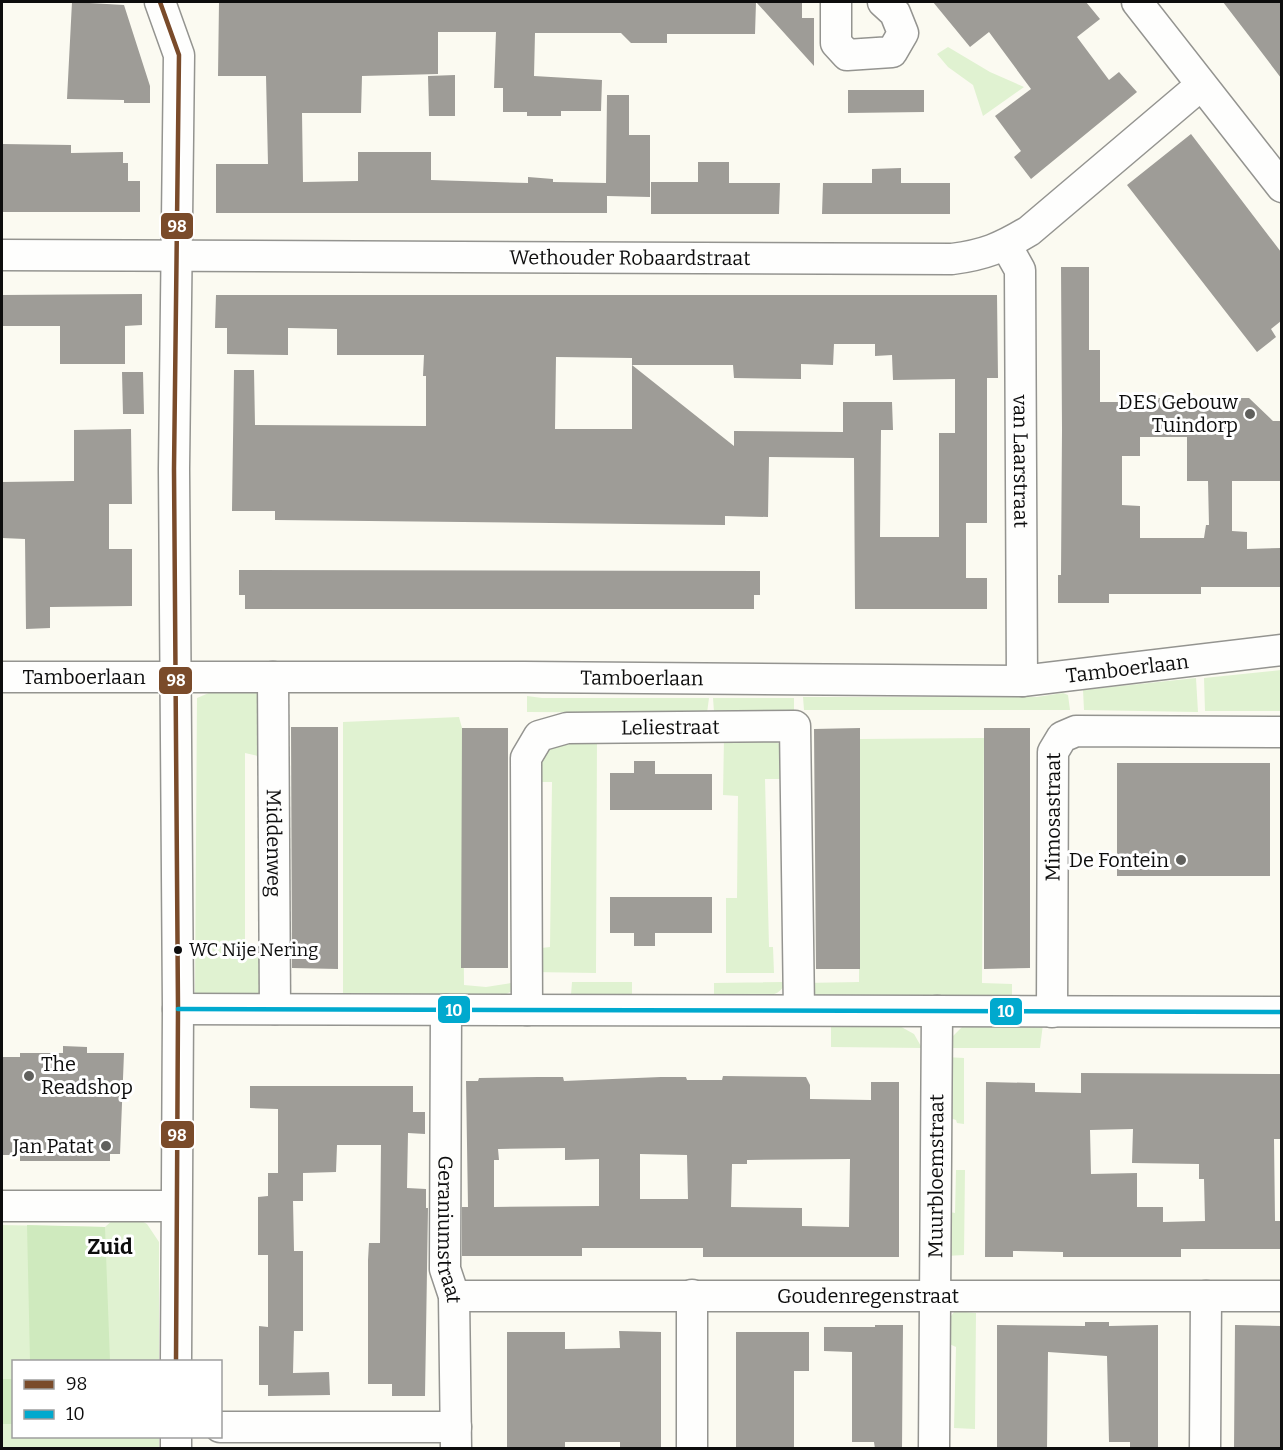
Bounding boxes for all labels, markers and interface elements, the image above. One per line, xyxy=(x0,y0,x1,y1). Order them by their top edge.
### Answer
line badge: 98 xyxy=(160,212,194,240)
text: 98 xyxy=(167,217,187,236)
street label: Wethouder Robaardstraat xyxy=(509,245,751,270)
place label: DES Gebouw Tuindorp xyxy=(1118,390,1239,437)
street label: van Laarstraat xyxy=(1009,394,1033,528)
marker: DES Gebouw Tuindorp xyxy=(1243,407,1257,421)
street label: Tamboerlaan xyxy=(1065,649,1190,688)
street label: Tamboerlaan xyxy=(22,665,146,689)
street label: Tamboerlaan xyxy=(580,665,704,690)
line badge: 98 xyxy=(158,666,193,695)
text: 98 xyxy=(166,671,186,690)
street label: Leliestraat xyxy=(621,715,720,740)
street label: Mimosastraat xyxy=(1041,752,1065,882)
street label: Middenweg xyxy=(262,789,286,897)
place label: De Fontein xyxy=(1069,848,1169,872)
marker: De Fontein xyxy=(1174,853,1188,867)
place label: WC Nije Nering xyxy=(189,939,318,961)
marker: WC Nije Nering xyxy=(172,944,184,956)
line badge: 10 xyxy=(437,995,471,1024)
line badge: 10 xyxy=(989,997,1023,1026)
text: 10 xyxy=(445,1001,463,1020)
text: 10 xyxy=(997,1002,1015,1021)
place label: The Readshop xyxy=(41,1052,133,1099)
marker: The Readshop xyxy=(22,1069,36,1083)
street label: Muurbloemstraat xyxy=(923,1094,948,1258)
line badge: 98 xyxy=(160,1120,195,1149)
text: 98 xyxy=(167,1126,187,1145)
place label: Jan Patat xyxy=(12,1134,94,1158)
marker: Jan Patat xyxy=(99,1139,113,1153)
street label: Geraniumstraat xyxy=(433,1155,466,1303)
district label: Zuid xyxy=(87,1234,133,1260)
street label: Goudenregenstraat xyxy=(777,1284,959,1308)
legend xyxy=(12,1360,222,1438)
text: 98 xyxy=(66,1373,87,1395)
text: 10 xyxy=(66,1403,85,1425)

